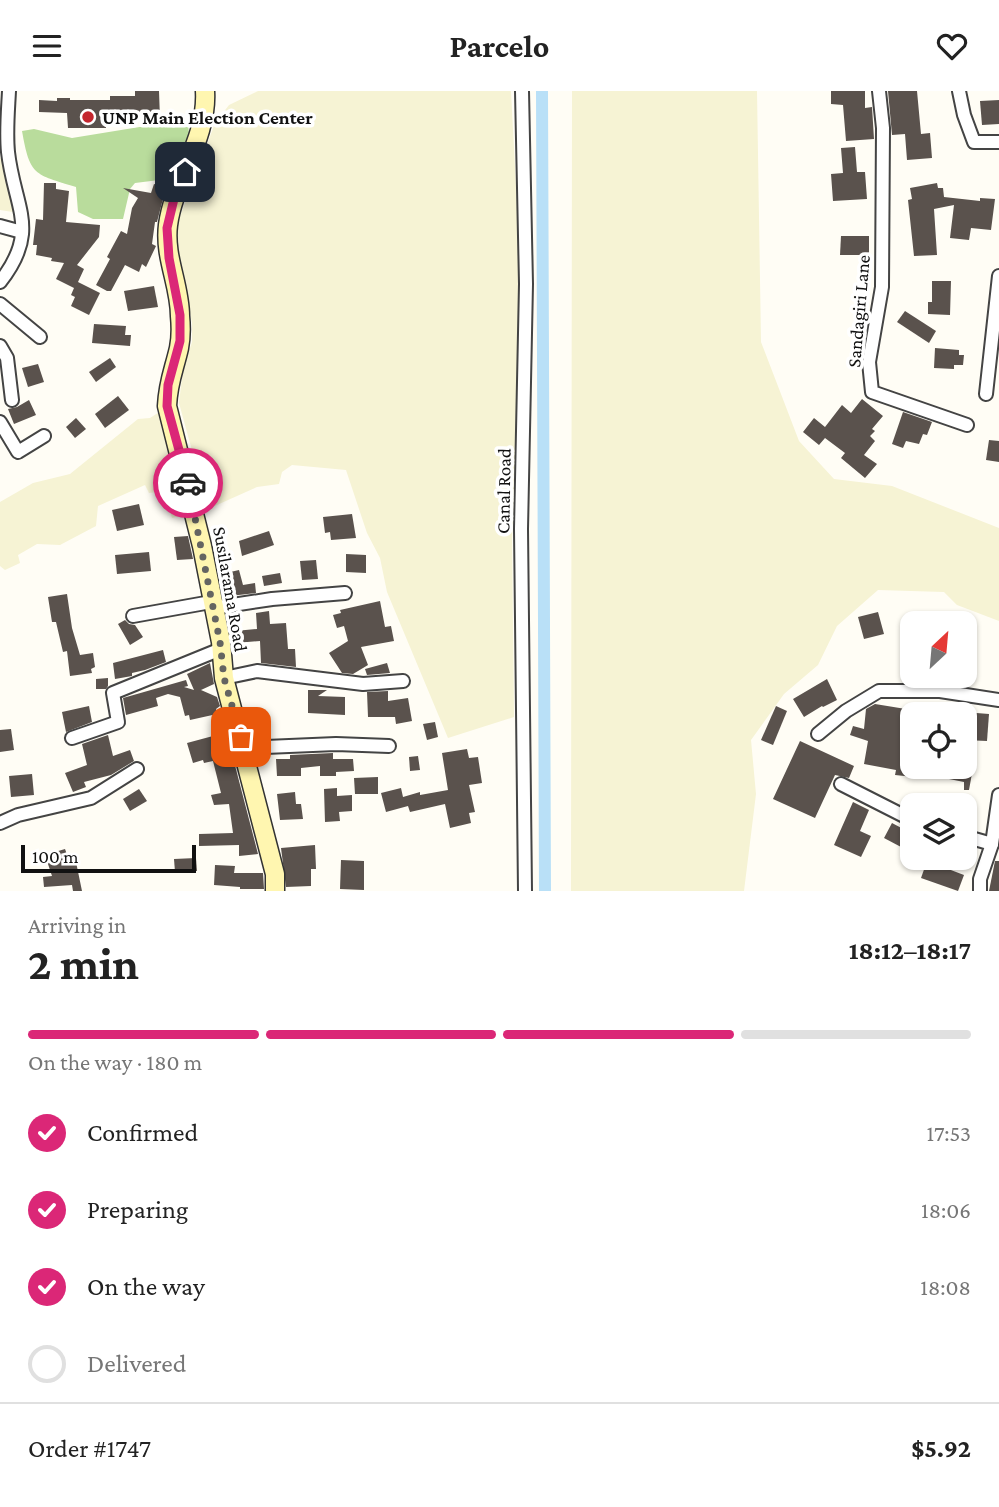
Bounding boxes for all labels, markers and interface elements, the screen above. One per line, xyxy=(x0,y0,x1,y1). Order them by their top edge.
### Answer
icon: menu xyxy=(28,27,66,65)
icon: heart xyxy=(933,27,971,65)
text: Parcelo xyxy=(450,28,549,64)
place label: UNP Main Election Center xyxy=(102,107,313,128)
marker: UNP Main Election Center xyxy=(80,109,96,125)
pin xyxy=(155,142,215,202)
icon: home xyxy=(166,153,204,191)
street label: Sandagiri Lane xyxy=(843,254,874,368)
courier xyxy=(153,448,223,518)
street label: Canal Road xyxy=(492,448,515,534)
icon: car xyxy=(169,464,207,502)
street label: Susilarama Road xyxy=(209,525,252,653)
north arrow xyxy=(900,611,976,688)
map controls xyxy=(900,611,977,870)
button: locate xyxy=(900,702,977,779)
pin xyxy=(211,707,271,767)
icon: bag xyxy=(222,718,260,756)
button: layers xyxy=(900,793,977,870)
scale bar xyxy=(21,842,196,874)
text: 100 m xyxy=(32,846,79,867)
text: Arriving in xyxy=(28,912,126,938)
text: 18:12–18:17 xyxy=(849,936,971,965)
text: 2 min xyxy=(28,938,139,989)
text: On the way · 180 m xyxy=(28,1049,202,1075)
icon: check xyxy=(28,1114,66,1152)
text: Confirmed xyxy=(87,1118,198,1147)
text: 17:53 xyxy=(926,1120,971,1146)
icon: check xyxy=(28,1191,66,1229)
text: Preparing xyxy=(87,1195,188,1224)
text: 18:06 xyxy=(921,1197,971,1223)
icon: check xyxy=(28,1268,66,1306)
text: On the way xyxy=(87,1272,205,1301)
text: 18:08 xyxy=(920,1274,971,1300)
text: Delivered xyxy=(87,1349,186,1378)
text: Order #1747 xyxy=(28,1434,151,1463)
text: $5.92 xyxy=(911,1434,971,1463)

